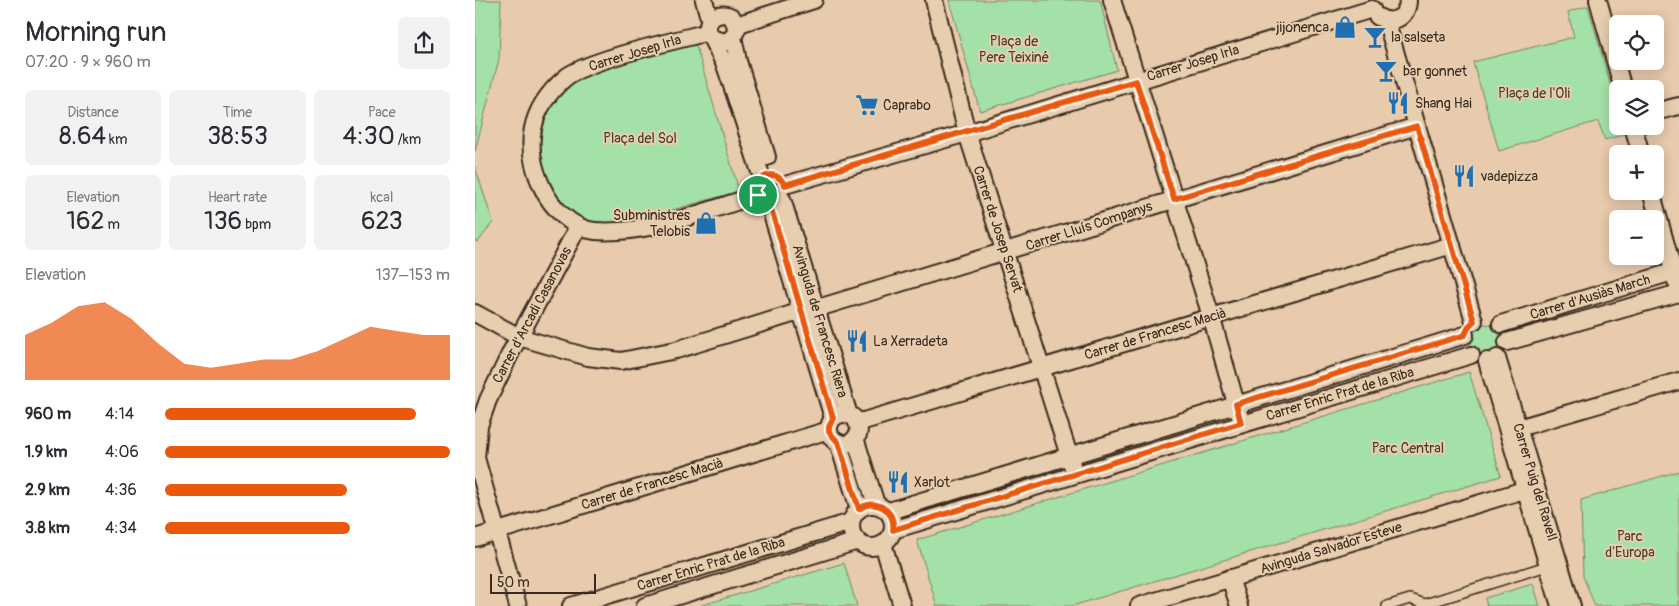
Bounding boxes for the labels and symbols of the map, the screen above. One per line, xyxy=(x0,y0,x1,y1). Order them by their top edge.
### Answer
shop icon: jijonenca xyxy=(1332,14,1358,40)
place label: jijonenca xyxy=(1275,19,1329,36)
bar icon: la salseta xyxy=(1362,24,1388,50)
place label: la salseta xyxy=(1391,29,1445,46)
street label: Carrer Josep Irla xyxy=(587,31,683,75)
park label: Plaça de Pere Teixiné xyxy=(979,33,1049,66)
street label: Carrer Josep Irla xyxy=(1145,41,1241,85)
bar icon: bar gonnet xyxy=(1373,58,1399,84)
place label: bar gonnet xyxy=(1403,63,1468,80)
park label: Plaça de l'Oli xyxy=(1498,85,1571,102)
restaurant icon: Shang Hai xyxy=(1385,90,1411,116)
supermarket icon: Caprabo xyxy=(854,92,880,118)
place label: Shang Hai xyxy=(1415,95,1472,112)
place label: Caprabo xyxy=(883,97,931,114)
park label: Plaça del Sol xyxy=(603,130,677,147)
restaurant icon: vadepizza xyxy=(1451,163,1477,189)
street label: Carrer de Josep Servat xyxy=(970,164,1027,295)
place label: vadepizza xyxy=(1480,168,1538,185)
pin xyxy=(737,174,779,216)
street label: Carrer Lluís Companys xyxy=(1024,197,1155,254)
place label: Subministres Telobis xyxy=(613,207,691,240)
shop icon: Subministres Telobis xyxy=(693,210,719,236)
street label: Avinguda de Francesc Riera xyxy=(789,242,851,400)
street label: Carrer d'Arcadi Casanovas xyxy=(489,243,575,386)
street label: Carrer d'Ausiàs March xyxy=(1528,271,1652,323)
street label: Carrer de Francesc Macià xyxy=(1082,304,1228,364)
restaurant icon: La Xerradeta xyxy=(844,328,870,354)
place label: La Xerradeta xyxy=(873,333,948,350)
street label: Carrer Enric Prat de la Riba xyxy=(1264,363,1416,425)
street label: Carrer Puig del Ravell xyxy=(1509,421,1561,543)
park label: Parc Central xyxy=(1372,440,1444,457)
street label: Carrer de Francesc Macià xyxy=(579,454,725,514)
restaurant icon: Xarlot xyxy=(885,469,911,495)
place label: Xarlot xyxy=(914,474,950,491)
street label: Avinguda Salvador Esteve xyxy=(1258,518,1404,578)
park label: Parc d'Europa xyxy=(1605,528,1655,561)
street label: Carrer Enric Prat de la Riba xyxy=(635,533,787,595)
scale bar xyxy=(490,571,596,594)

